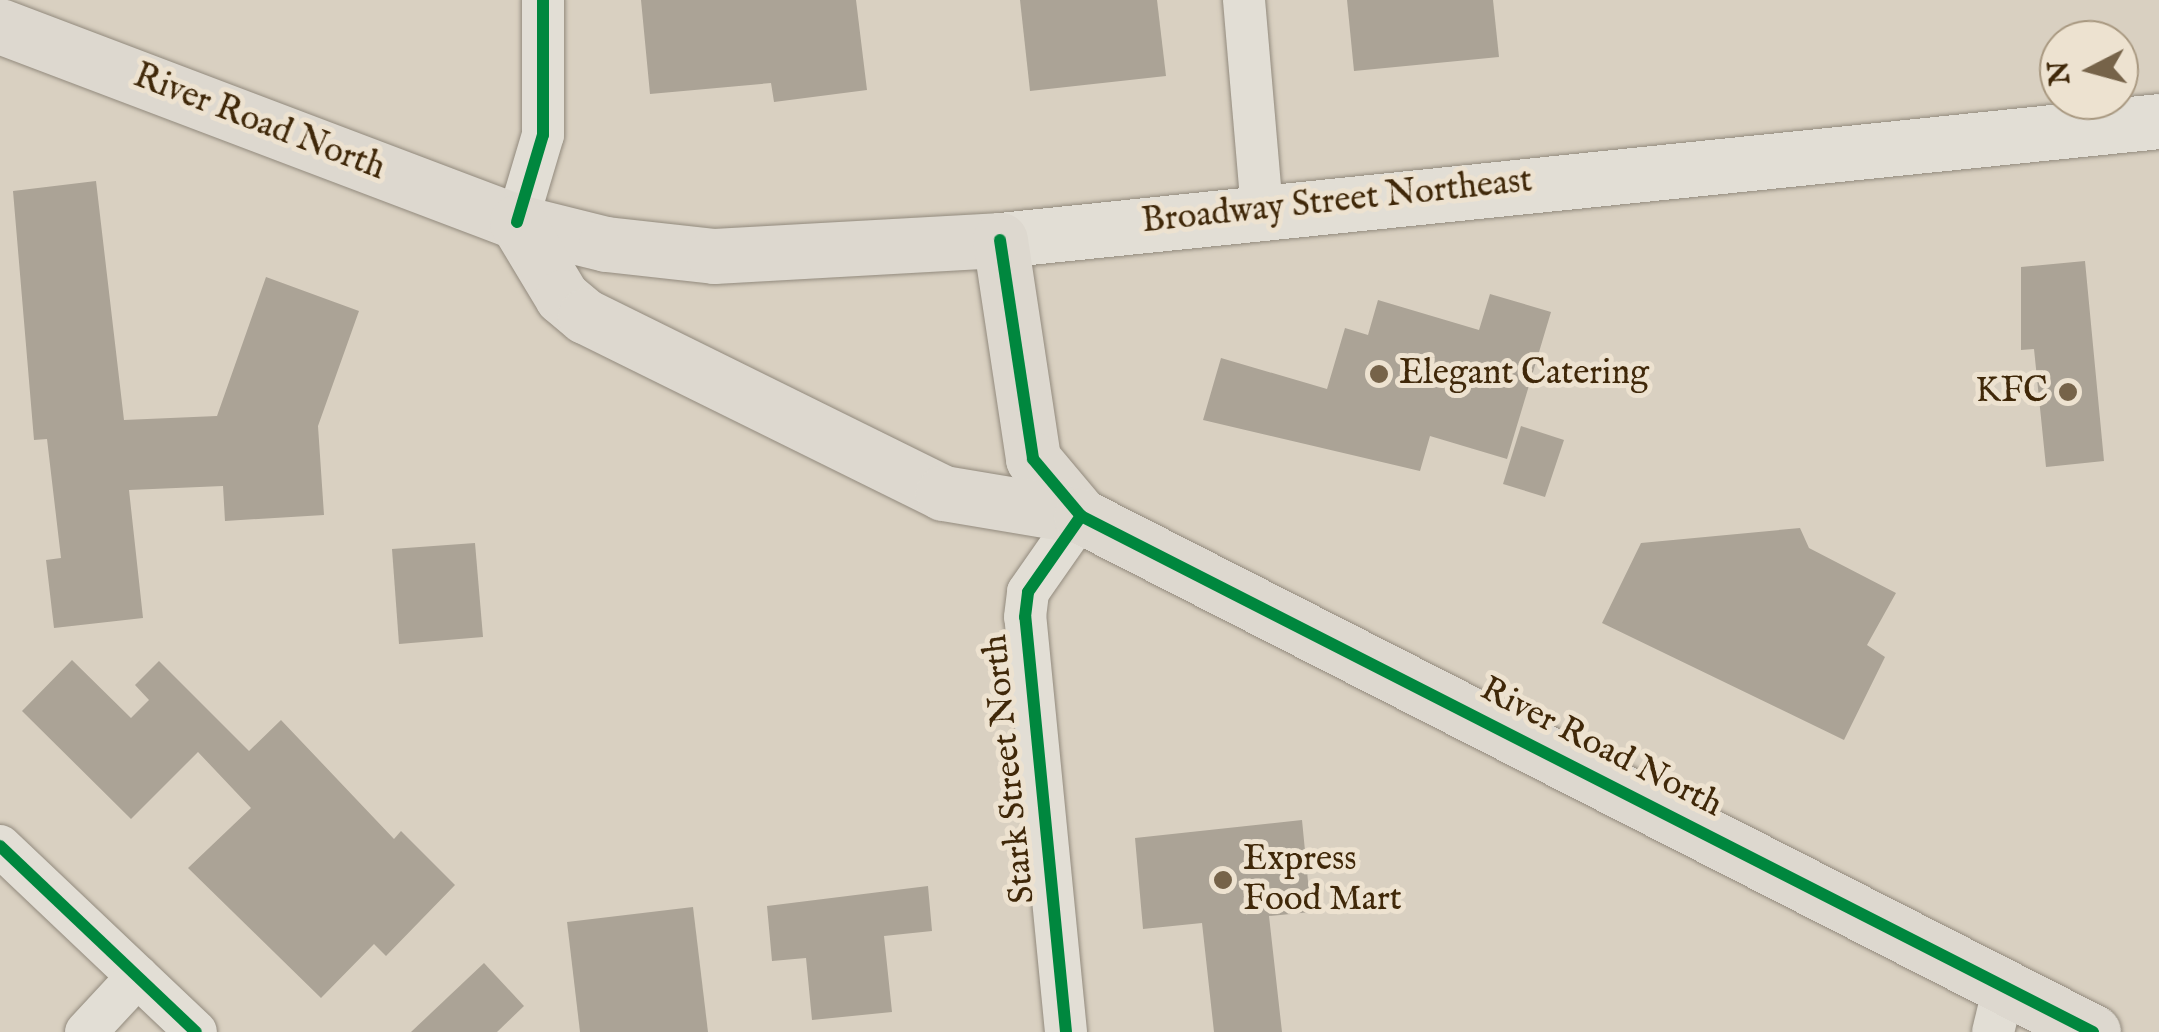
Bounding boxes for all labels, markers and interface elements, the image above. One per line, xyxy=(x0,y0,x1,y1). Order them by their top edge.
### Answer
north arrow xyxy=(2039,20,2139,120)
street label: River Road North xyxy=(127,56,391,190)
text: N xyxy=(2042,59,2079,87)
street label: Broadway Street Northeast xyxy=(1140,161,1534,243)
place label: Elegant Catering xyxy=(1399,353,1649,395)
marker: Elegant Catering xyxy=(1368,363,1390,385)
place label: KFC xyxy=(1975,371,2048,413)
marker: KFC xyxy=(2057,381,2079,403)
street label: Stark Street North xyxy=(975,632,1045,906)
street label: River Road North xyxy=(1473,669,1729,827)
place label: Express Food Mart xyxy=(1243,839,1402,921)
marker: Express Food Mart xyxy=(1212,869,1234,891)

